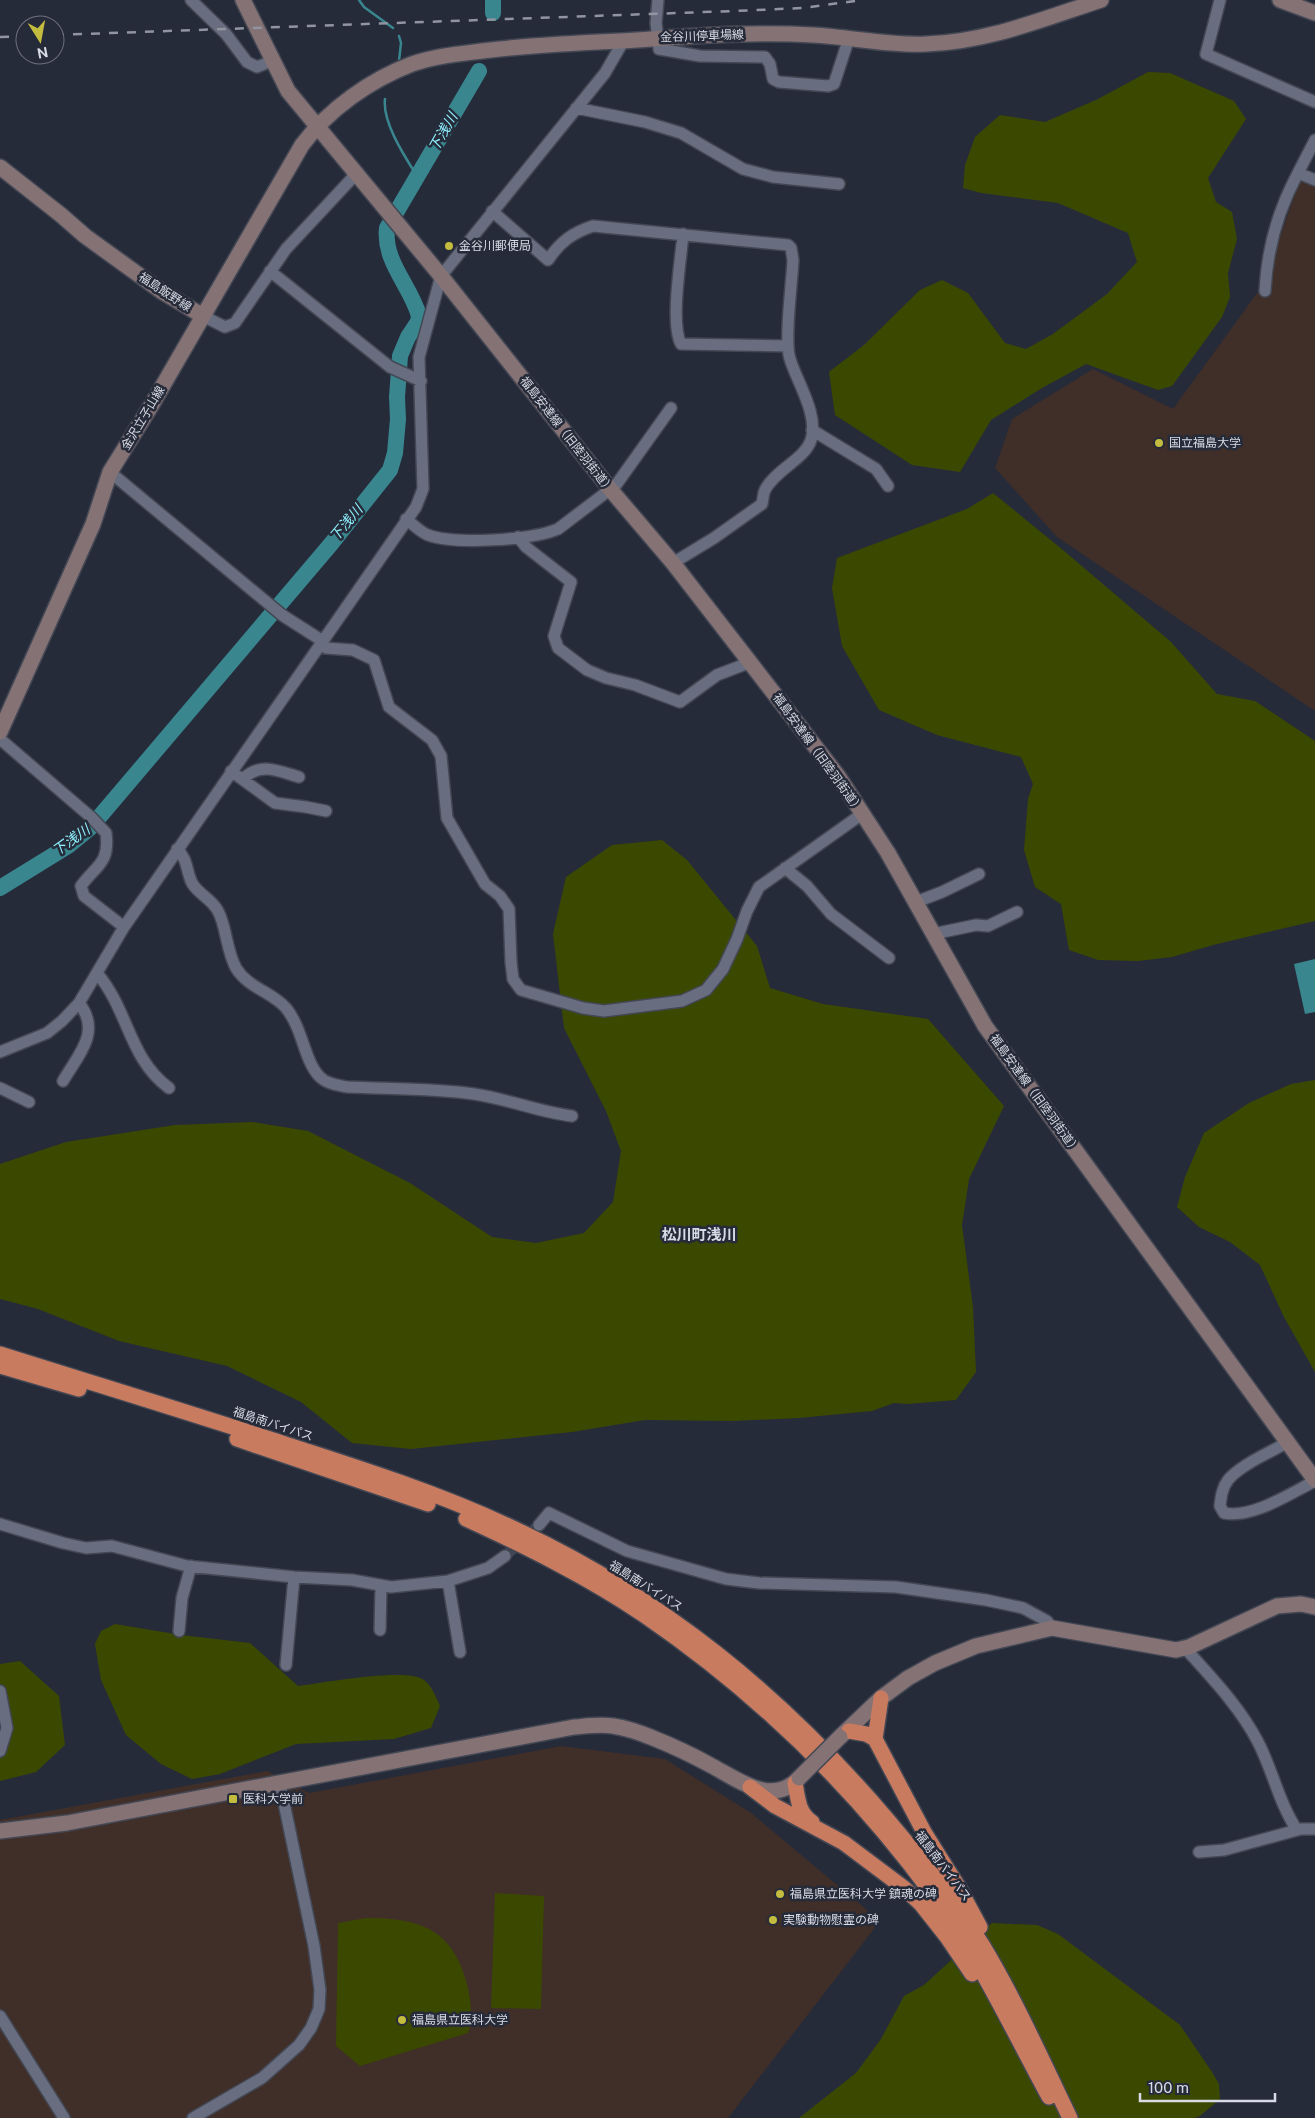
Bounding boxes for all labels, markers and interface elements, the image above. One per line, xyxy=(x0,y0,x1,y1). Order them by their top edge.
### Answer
north arrow xyxy=(15,15,65,65)
street label: 金谷川停車場線 xyxy=(660,28,744,44)
text: N xyxy=(36,44,49,62)
water label: 下浅川 xyxy=(426,108,461,154)
place label: 金谷川郵便局 xyxy=(459,239,531,253)
marker: 金谷川郵便局 xyxy=(443,240,455,252)
street label: 福島飯野線 xyxy=(136,270,194,314)
street label: 福島安達線（旧陸羽街道） xyxy=(517,374,617,496)
street label: 金沢立子山線 xyxy=(118,384,168,452)
place label: 国立福島大学 xyxy=(1169,436,1241,450)
marker: 国立福島大学 xyxy=(1153,437,1165,449)
water label: 下浅川 xyxy=(326,500,367,544)
street label: 福島安達線（旧陸羽街道） xyxy=(770,691,866,815)
water label: 下浅川 xyxy=(49,820,94,859)
street label: 福島安達線（旧陸羽街道） xyxy=(987,1032,1083,1156)
district label: 松川町浅川 xyxy=(661,1226,737,1243)
street label: 福島南バイパス xyxy=(231,1404,315,1444)
street label: 福島南バイパス xyxy=(607,1558,685,1614)
place label: 医科大学前 xyxy=(243,1792,303,1806)
marker: 医科大学前 xyxy=(227,1793,239,1805)
street label: 福島南バイパス xyxy=(912,1828,974,1904)
place label: 福島県立医科大学 鎮魂の碑 xyxy=(790,1887,937,1901)
marker: 福島県立医科大学 鎮魂の碑 xyxy=(774,1888,786,1900)
place label: 実験動物慰霊の碑 xyxy=(783,1913,879,1927)
marker: 実験動物慰霊の碑 xyxy=(767,1914,779,1926)
place label: 福島県立医科大学 xyxy=(412,2013,508,2027)
marker: 福島県立医科大学 xyxy=(396,2014,408,2026)
scale bar xyxy=(1140,2070,1275,2102)
text: 100 m xyxy=(1148,2079,1189,2096)

